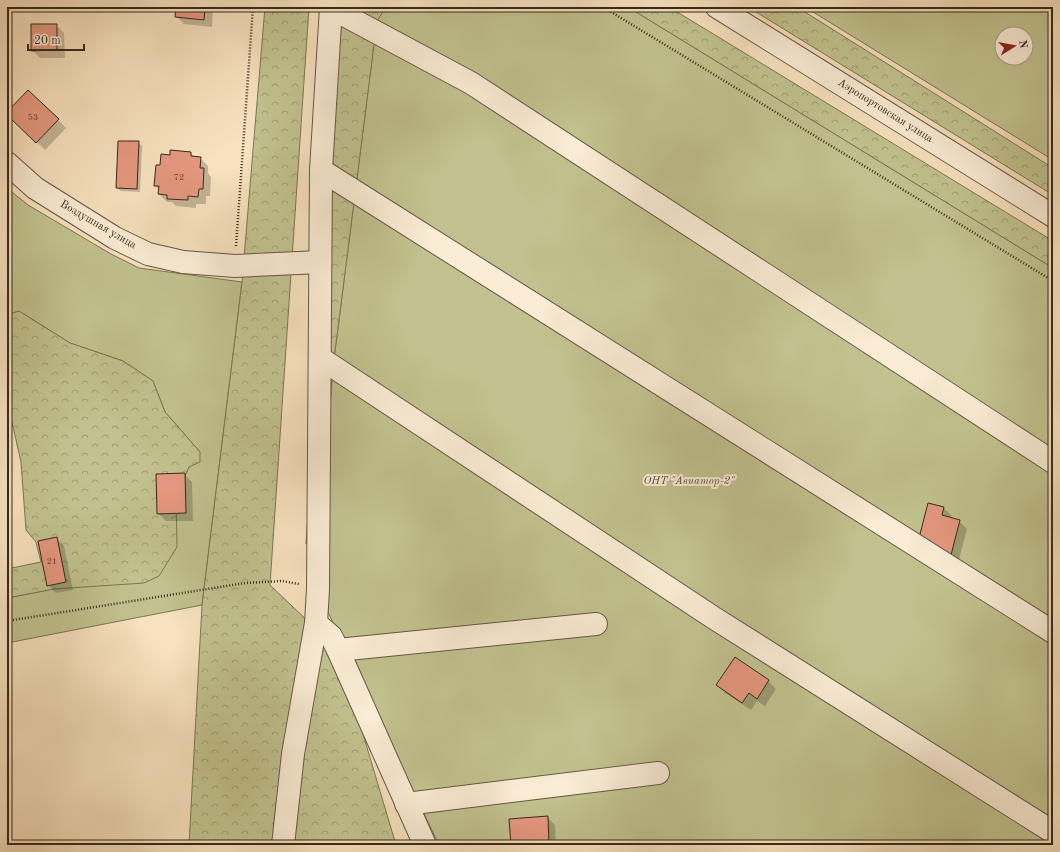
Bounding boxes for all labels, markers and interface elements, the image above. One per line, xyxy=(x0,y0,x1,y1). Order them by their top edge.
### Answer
scale bar xyxy=(28,26,84,52)
north arrow xyxy=(994,26,1034,66)
text: 20 m xyxy=(34,35,61,47)
text: N xyxy=(1016,39,1029,50)
street label: Аэропортовская улица xyxy=(835,77,935,145)
house number: 53 xyxy=(28,113,38,122)
house number: 72 xyxy=(174,173,184,182)
street label: Воздушная улица xyxy=(58,199,138,251)
park label: ОНТ "Авиатор-2" xyxy=(643,476,735,487)
house number: 21 xyxy=(47,557,57,566)

